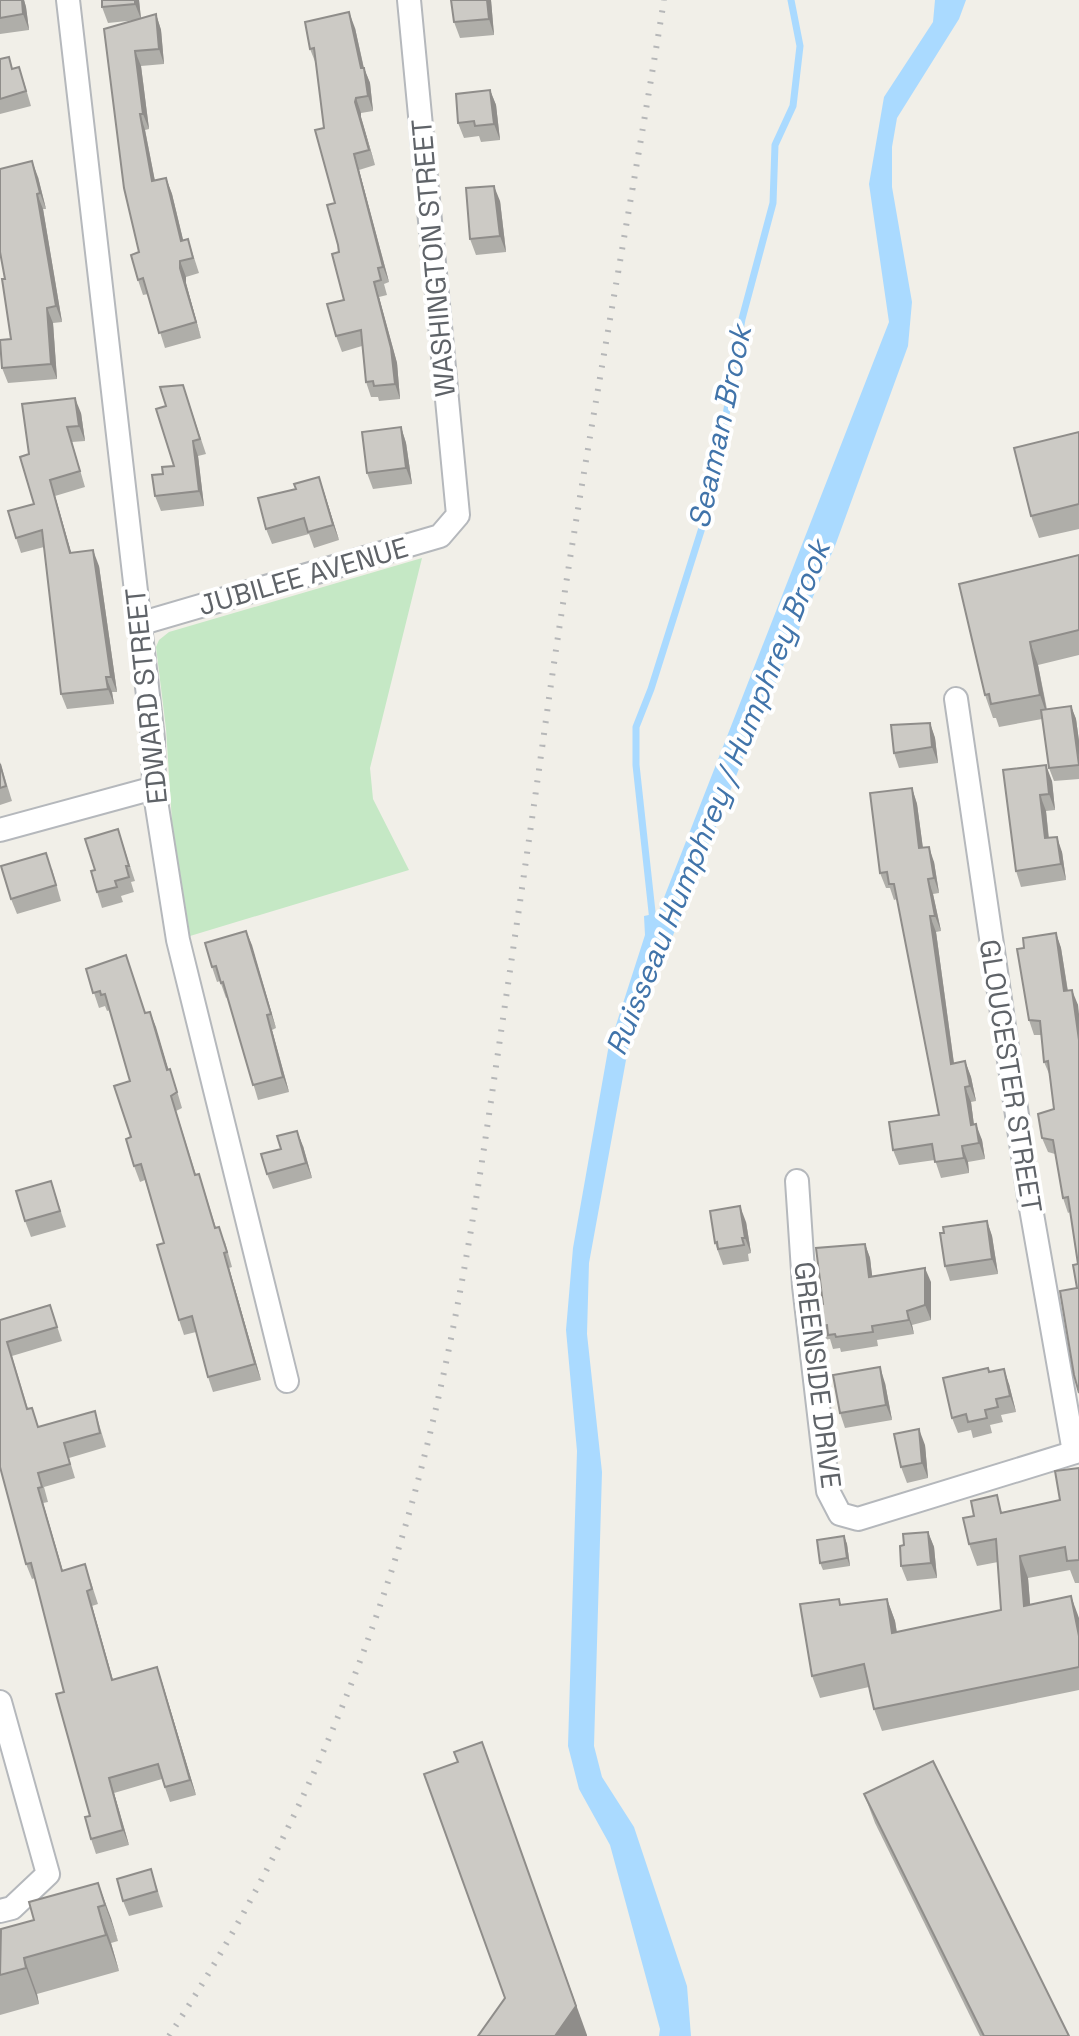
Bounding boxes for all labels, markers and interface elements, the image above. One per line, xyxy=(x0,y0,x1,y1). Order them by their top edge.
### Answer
street label: WASHINGTON STREET xyxy=(403,118,463,398)
water label: Seaman Brook xyxy=(679,319,761,532)
street label: JUBILEE AVENUE xyxy=(194,529,412,623)
water label: Ruisseau Humphrey / Humphrey Brook xyxy=(596,532,840,1061)
street label: EDWARD STREET xyxy=(117,586,175,806)
street label: GLOUCESTER STREET xyxy=(972,937,1050,1215)
street label: GREENSIDE DRIVE xyxy=(786,1260,850,1490)

